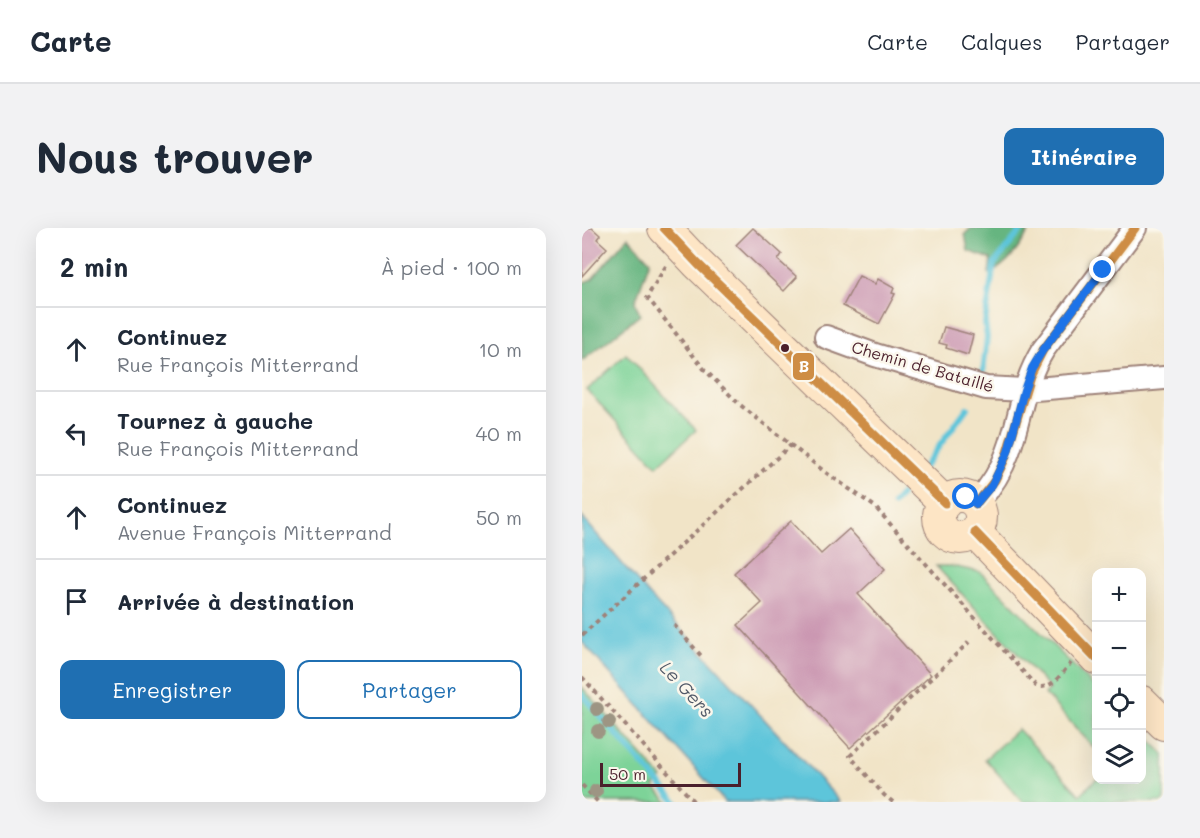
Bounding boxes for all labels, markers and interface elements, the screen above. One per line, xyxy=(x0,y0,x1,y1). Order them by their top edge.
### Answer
text: Carte xyxy=(30,23,112,59)
text: Carte xyxy=(867,28,928,55)
text: Calques xyxy=(961,28,1043,55)
text: Partager xyxy=(1076,28,1170,55)
button: Itinéraire xyxy=(1004,128,1164,185)
text: Nous trouver xyxy=(36,129,314,184)
text: 2 min xyxy=(60,250,128,284)
text: À pied · 100 m xyxy=(381,254,522,280)
route end xyxy=(1089,256,1115,282)
text: Continuez xyxy=(117,322,227,351)
icon: ahead xyxy=(60,333,93,366)
text: 10 m xyxy=(478,336,522,362)
street label: Chemin de Bataillé xyxy=(849,336,997,396)
unlabelled marker xyxy=(779,342,791,354)
text: Rue François Mitterrand xyxy=(117,351,359,377)
line badge: B xyxy=(792,352,815,381)
text: B xyxy=(799,355,809,376)
text: Tournez à gauche xyxy=(117,406,313,435)
icon: left xyxy=(60,417,93,450)
text: 40 m xyxy=(476,420,522,446)
text: Rue François Mitterrand xyxy=(117,435,359,461)
route start xyxy=(952,483,978,509)
text: Continuez xyxy=(117,490,227,519)
icon: ahead xyxy=(60,501,93,534)
text: 50 m xyxy=(476,504,522,530)
text: Avenue François Mitterrand xyxy=(117,519,392,545)
map controls xyxy=(1092,568,1146,784)
button: + xyxy=(1092,568,1146,622)
icon: arrive xyxy=(60,585,93,618)
text: Arrivée à destination xyxy=(117,587,354,616)
button: − xyxy=(1092,622,1146,676)
water label: Le Gers xyxy=(655,656,719,722)
button: Enregistrer xyxy=(60,660,285,719)
button: Partager xyxy=(297,660,522,719)
button: locate xyxy=(1092,676,1146,730)
button: layers xyxy=(1092,730,1146,784)
scale bar xyxy=(600,760,741,788)
text: 50 m xyxy=(609,763,646,784)

